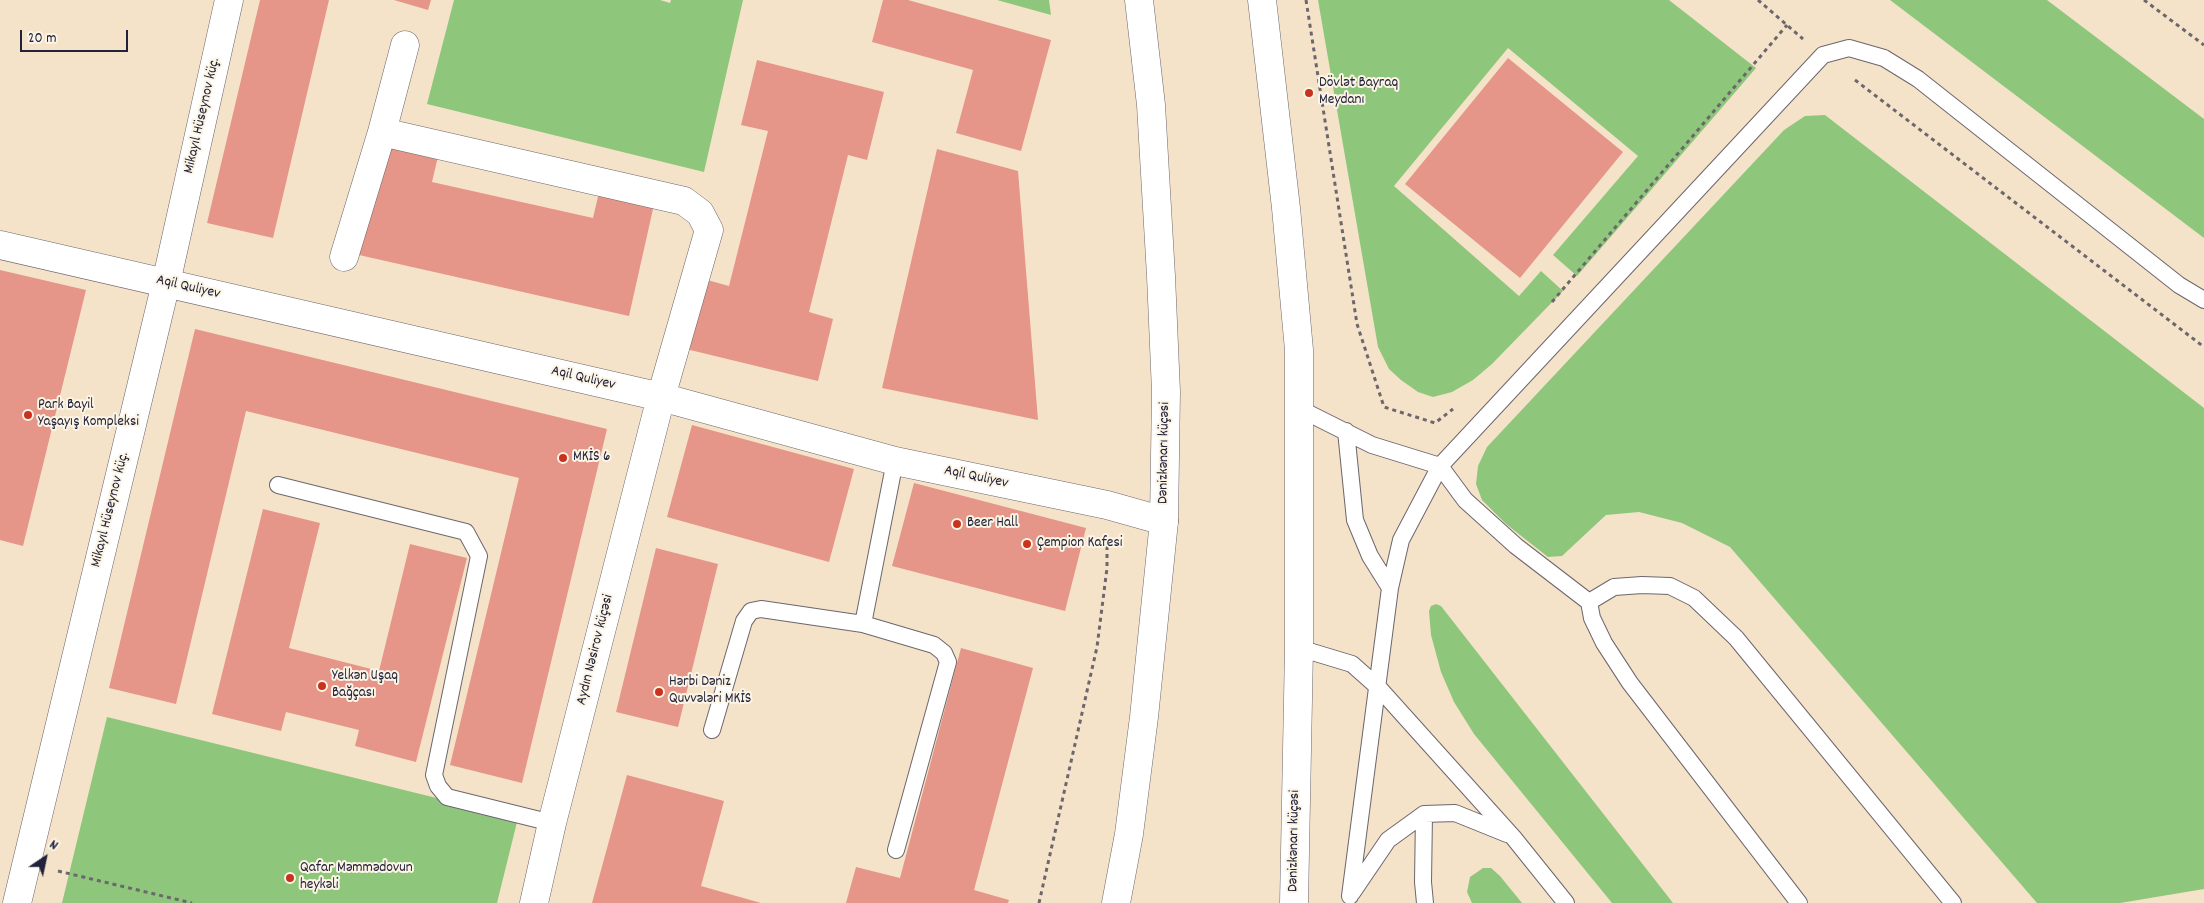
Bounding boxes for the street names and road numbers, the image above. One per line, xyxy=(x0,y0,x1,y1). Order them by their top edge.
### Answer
street label: Mikayıl Hüseynov küç. xyxy=(181,56,225,176)
street label: Aqil Quliyev xyxy=(154,272,222,304)
street label: Aqil Quliyev xyxy=(549,363,617,395)
street label: Dənizkənarı küçəsi xyxy=(1155,402,1175,504)
street label: Mikayıl Hüseynov küç. xyxy=(88,451,134,569)
street label: Aqil Quliyev xyxy=(942,462,1010,494)
street label: Aydın Nəsirov küçəsi xyxy=(574,593,618,707)
street label: Dənizkənarı küçəsi xyxy=(1285,790,1305,892)

